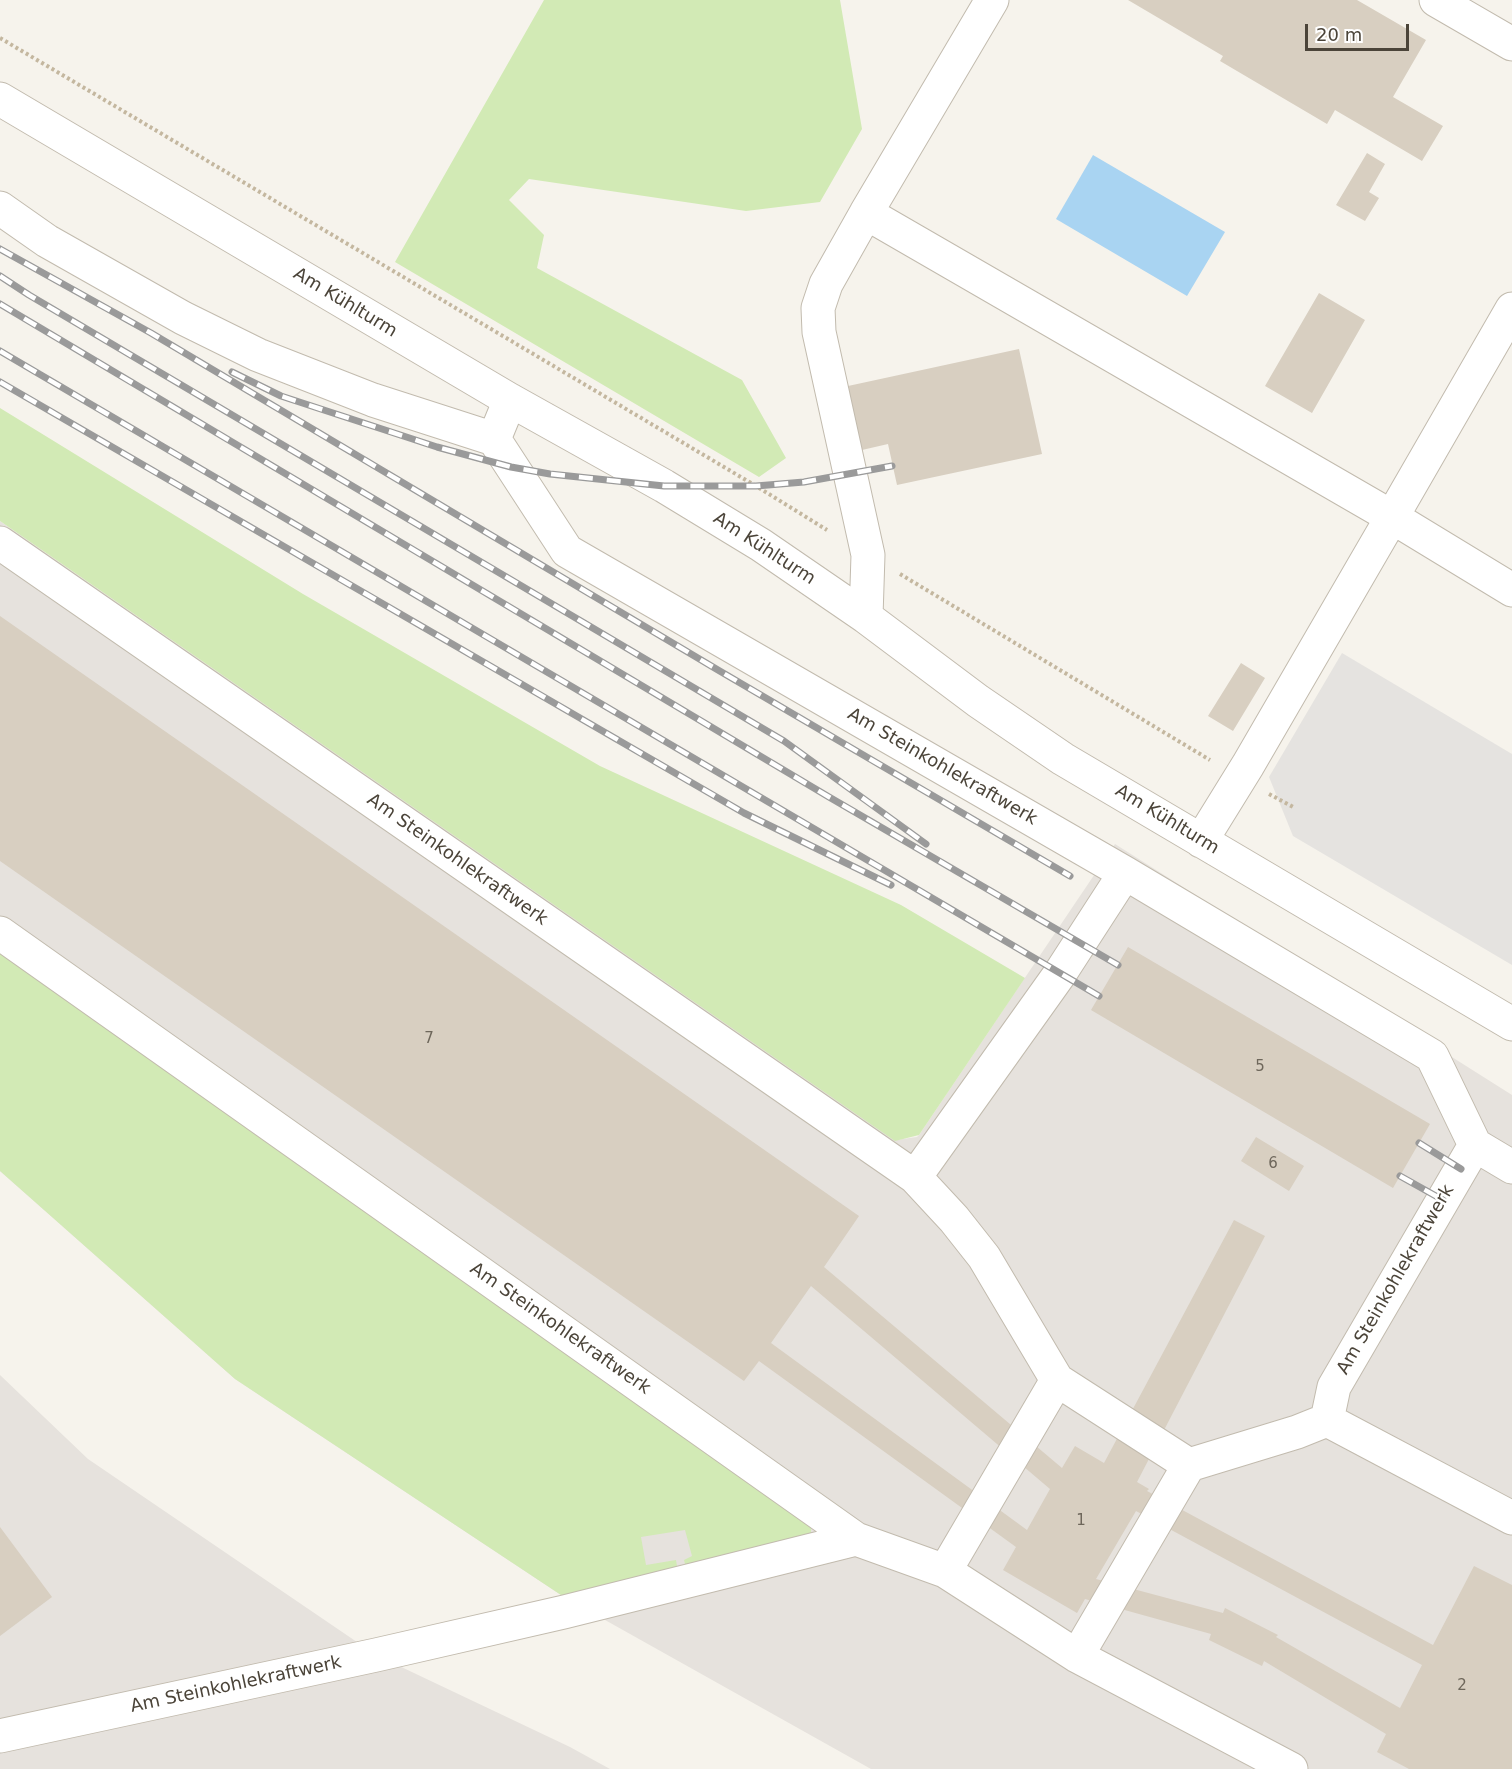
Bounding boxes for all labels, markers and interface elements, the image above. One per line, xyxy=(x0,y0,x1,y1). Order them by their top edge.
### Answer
scale bar xyxy=(1308,12,1412,50)
text: 20 m xyxy=(1316,24,1362,45)
street label: Am Kühlturm xyxy=(289,264,401,342)
street label: Am Kühlturm xyxy=(709,508,819,590)
street label: Am Steinkohlekraftwerk xyxy=(843,704,1041,830)
street label: Am Kühlturm xyxy=(1111,781,1223,859)
street label: Am Steinkohlekraftwerk xyxy=(363,789,551,931)
house number: 7 xyxy=(424,1030,434,1048)
house number: 5 xyxy=(1255,1058,1265,1076)
house number: 6 xyxy=(1268,1155,1278,1173)
street label: Am Steinkohlekraftwerk xyxy=(1333,1181,1459,1379)
street label: Am Steinkohlekraftwerk xyxy=(466,1258,654,1400)
house number: 1 xyxy=(1076,1512,1086,1530)
street label: Am Steinkohlekraftwerk xyxy=(128,1652,344,1718)
house number: 2 xyxy=(1457,1677,1467,1695)

